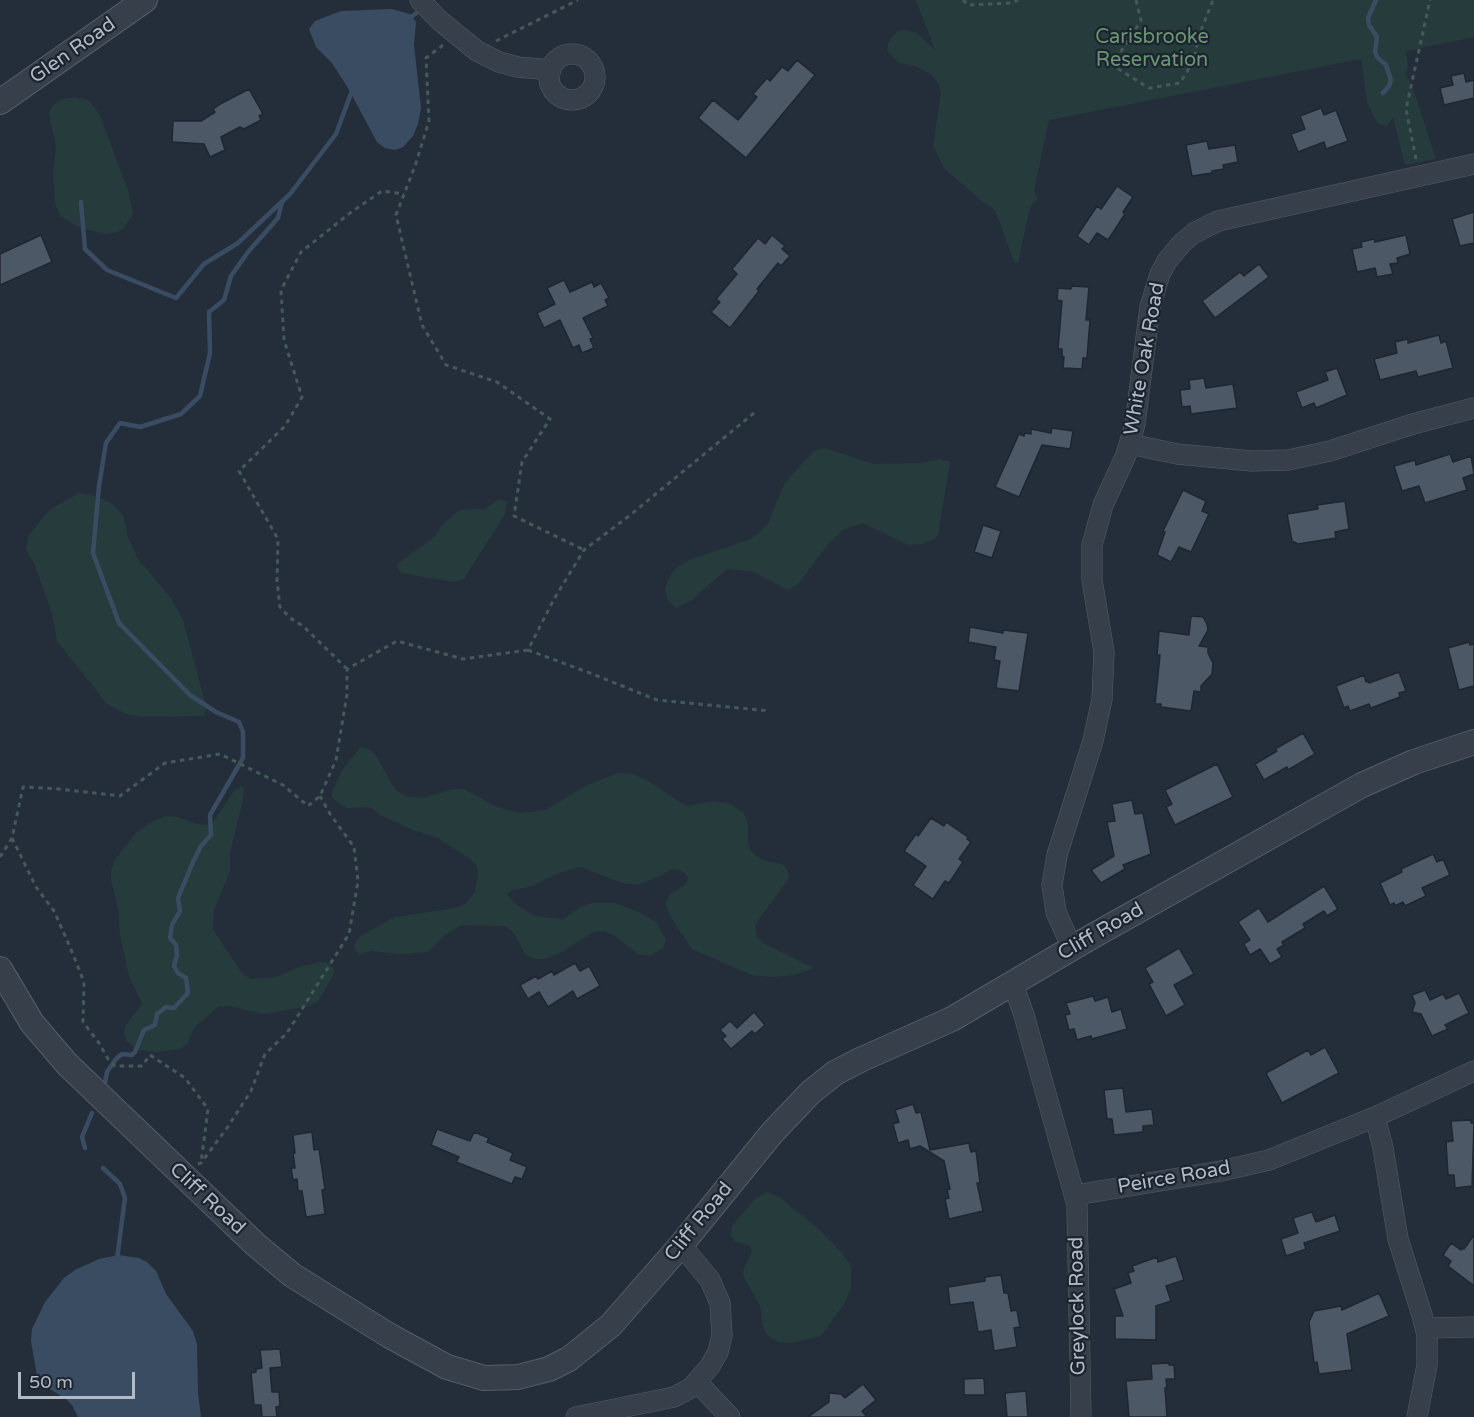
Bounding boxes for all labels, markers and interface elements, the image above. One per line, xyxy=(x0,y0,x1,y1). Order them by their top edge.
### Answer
street label: Glen Road xyxy=(26,13,120,89)
park label: Carisbrooke Reservation xyxy=(1095,26,1209,73)
street label: White Oak Road xyxy=(1120,281,1170,437)
street label: Cliff Road xyxy=(1054,898,1148,966)
street label: Peirce Road xyxy=(1116,1156,1232,1200)
street label: Cliff Road xyxy=(164,1158,250,1240)
street label: Cliff Road xyxy=(660,1178,738,1266)
street label: Greylock Road xyxy=(1065,1236,1091,1376)
scale bar xyxy=(21,1360,138,1398)
text: 50 m xyxy=(29,1371,73,1393)

